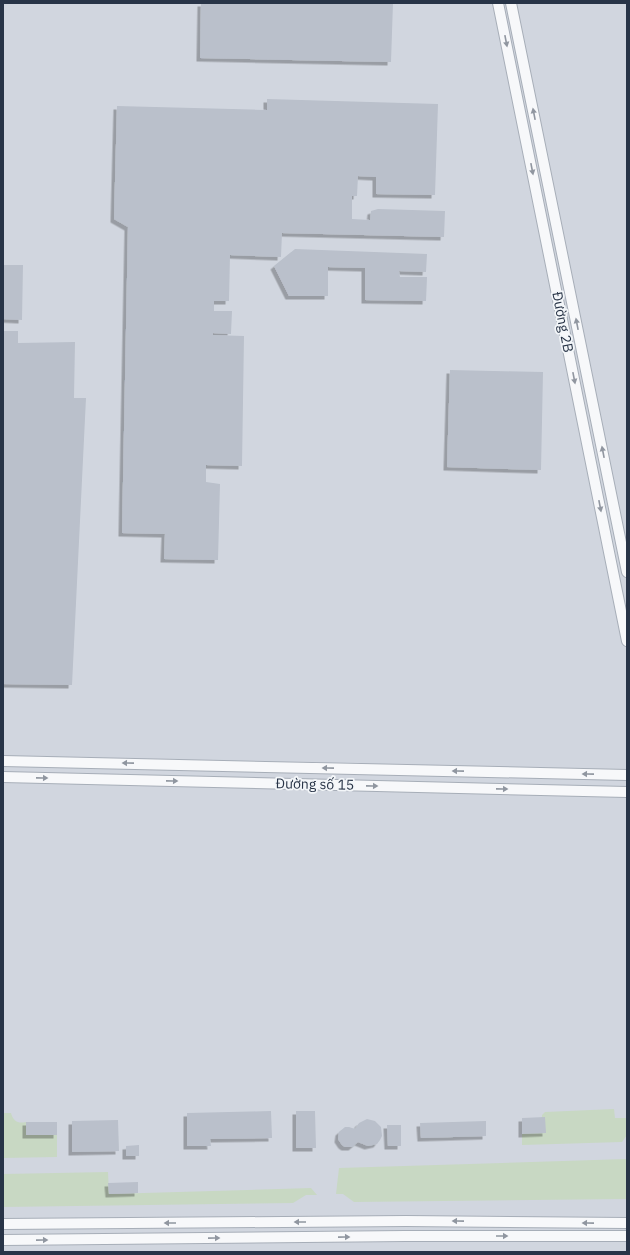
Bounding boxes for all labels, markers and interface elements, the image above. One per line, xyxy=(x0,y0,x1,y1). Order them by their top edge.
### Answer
one-way arrow xyxy=(503,35,509,47)
one-way arrow xyxy=(531,108,537,121)
one-way arrow xyxy=(529,163,535,175)
street label: Đường 2B xyxy=(548,290,578,354)
one-way arrow xyxy=(573,318,579,330)
one-way arrow xyxy=(571,372,577,385)
one-way arrow xyxy=(599,445,605,458)
one-way arrow xyxy=(597,500,603,512)
one-way arrow xyxy=(122,760,134,767)
one-way arrow xyxy=(321,765,334,771)
one-way arrow xyxy=(451,768,464,774)
one-way arrow xyxy=(581,771,594,777)
street label: Đường số 15 xyxy=(276,774,354,794)
one-way arrow xyxy=(36,775,49,781)
one-way arrow xyxy=(166,778,179,784)
one-way arrow xyxy=(366,783,379,789)
one-way arrow xyxy=(496,786,509,792)
one-way arrow xyxy=(451,1218,464,1224)
one-way arrow xyxy=(293,1219,306,1225)
one-way arrow xyxy=(163,1220,176,1226)
one-way arrow xyxy=(581,1220,594,1226)
one-way arrow xyxy=(496,1233,509,1239)
one-way arrow xyxy=(338,1234,351,1240)
one-way arrow xyxy=(208,1235,221,1241)
one-way arrow xyxy=(36,1237,49,1243)

